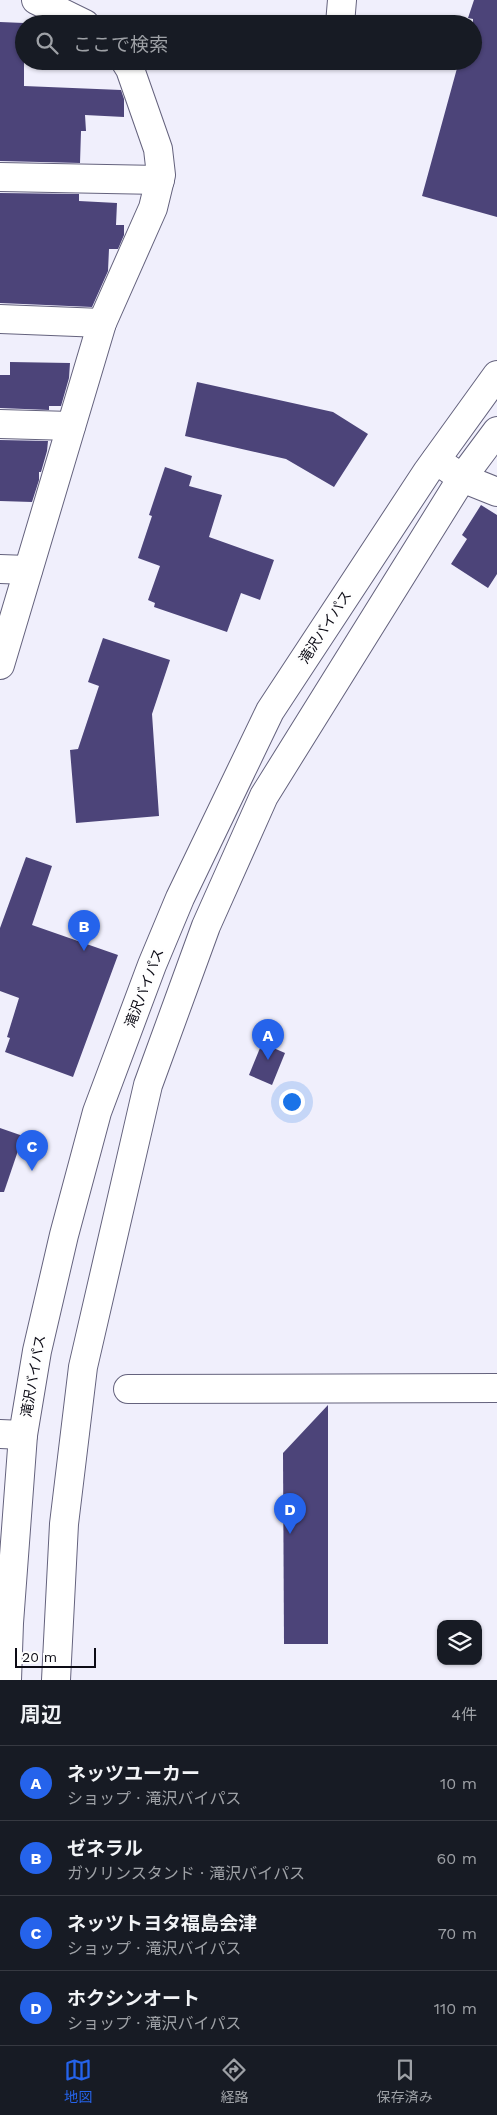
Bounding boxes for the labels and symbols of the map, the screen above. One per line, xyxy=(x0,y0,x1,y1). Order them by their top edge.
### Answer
street label: 滝沢バイパス xyxy=(295,588,355,666)
pin: B xyxy=(68,910,100,951)
street label: 滝沢バイパス xyxy=(122,946,166,1030)
pin: A xyxy=(252,1019,284,1060)
your location xyxy=(279,1089,305,1115)
pin: C xyxy=(16,1130,48,1171)
street label: 滝沢バイパス xyxy=(18,1333,48,1419)
pin: D xyxy=(274,1493,306,1534)
scale bar xyxy=(15,1645,96,1668)

